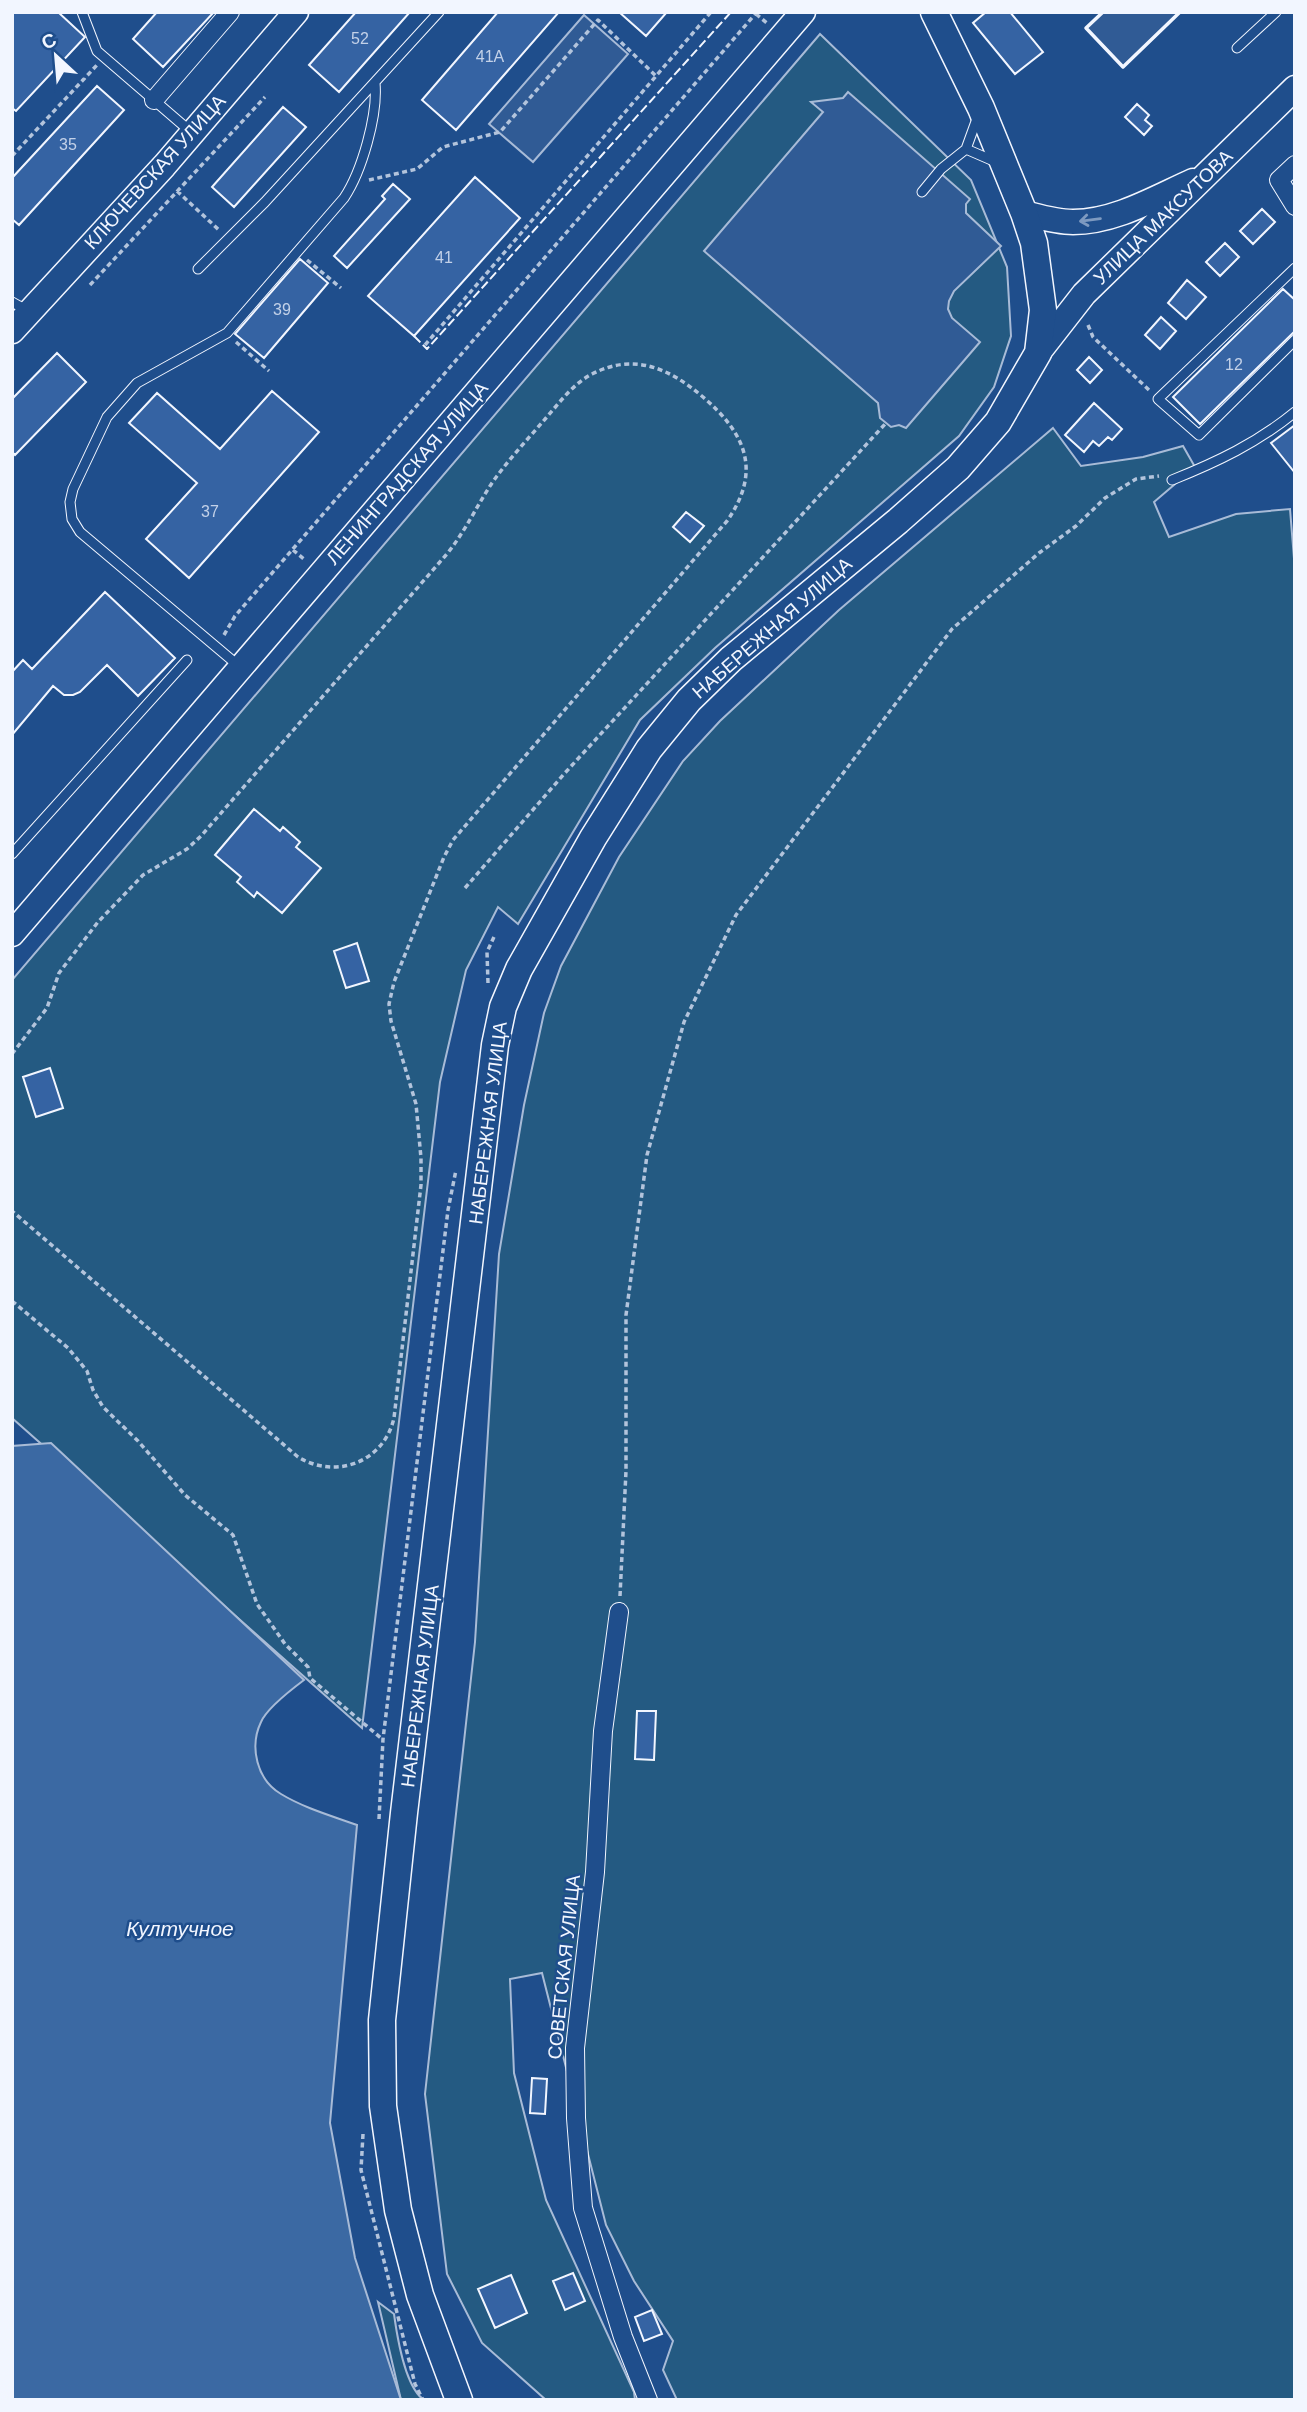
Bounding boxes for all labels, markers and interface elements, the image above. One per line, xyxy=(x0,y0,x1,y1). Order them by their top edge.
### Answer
north arrow xyxy=(21,21,91,91)
text: С xyxy=(38,29,60,54)
house number: 52 xyxy=(351,30,369,47)
house number: 41А xyxy=(476,48,505,65)
street label: КЛЮЧЕВСКАЯ УЛИЦА xyxy=(80,90,230,253)
house number: 35 xyxy=(59,136,77,153)
street label: УЛИЦА МАКСУТОВА xyxy=(1089,145,1237,289)
one-way arrow xyxy=(1079,214,1102,227)
house number: 41 xyxy=(435,249,453,266)
house number: 39 xyxy=(273,301,291,318)
house number: 12 xyxy=(1225,356,1243,373)
street label: ЛЕНИНГРАДСКАЯ УЛИЦА xyxy=(322,377,492,569)
house number: 37 xyxy=(201,503,219,520)
street label: НАБЕРЕЖНАЯ УЛИЦА xyxy=(688,553,856,703)
street label: НАБЕРЕЖНАЯ УЛИЦА xyxy=(465,1020,511,1226)
street label: НАБЕРЕЖНАЯ УЛИЦА xyxy=(397,1583,443,1789)
street label: СОВЕТСКАЯ УЛИЦА xyxy=(544,1873,584,2060)
water label: Култучное xyxy=(126,1917,234,1940)

